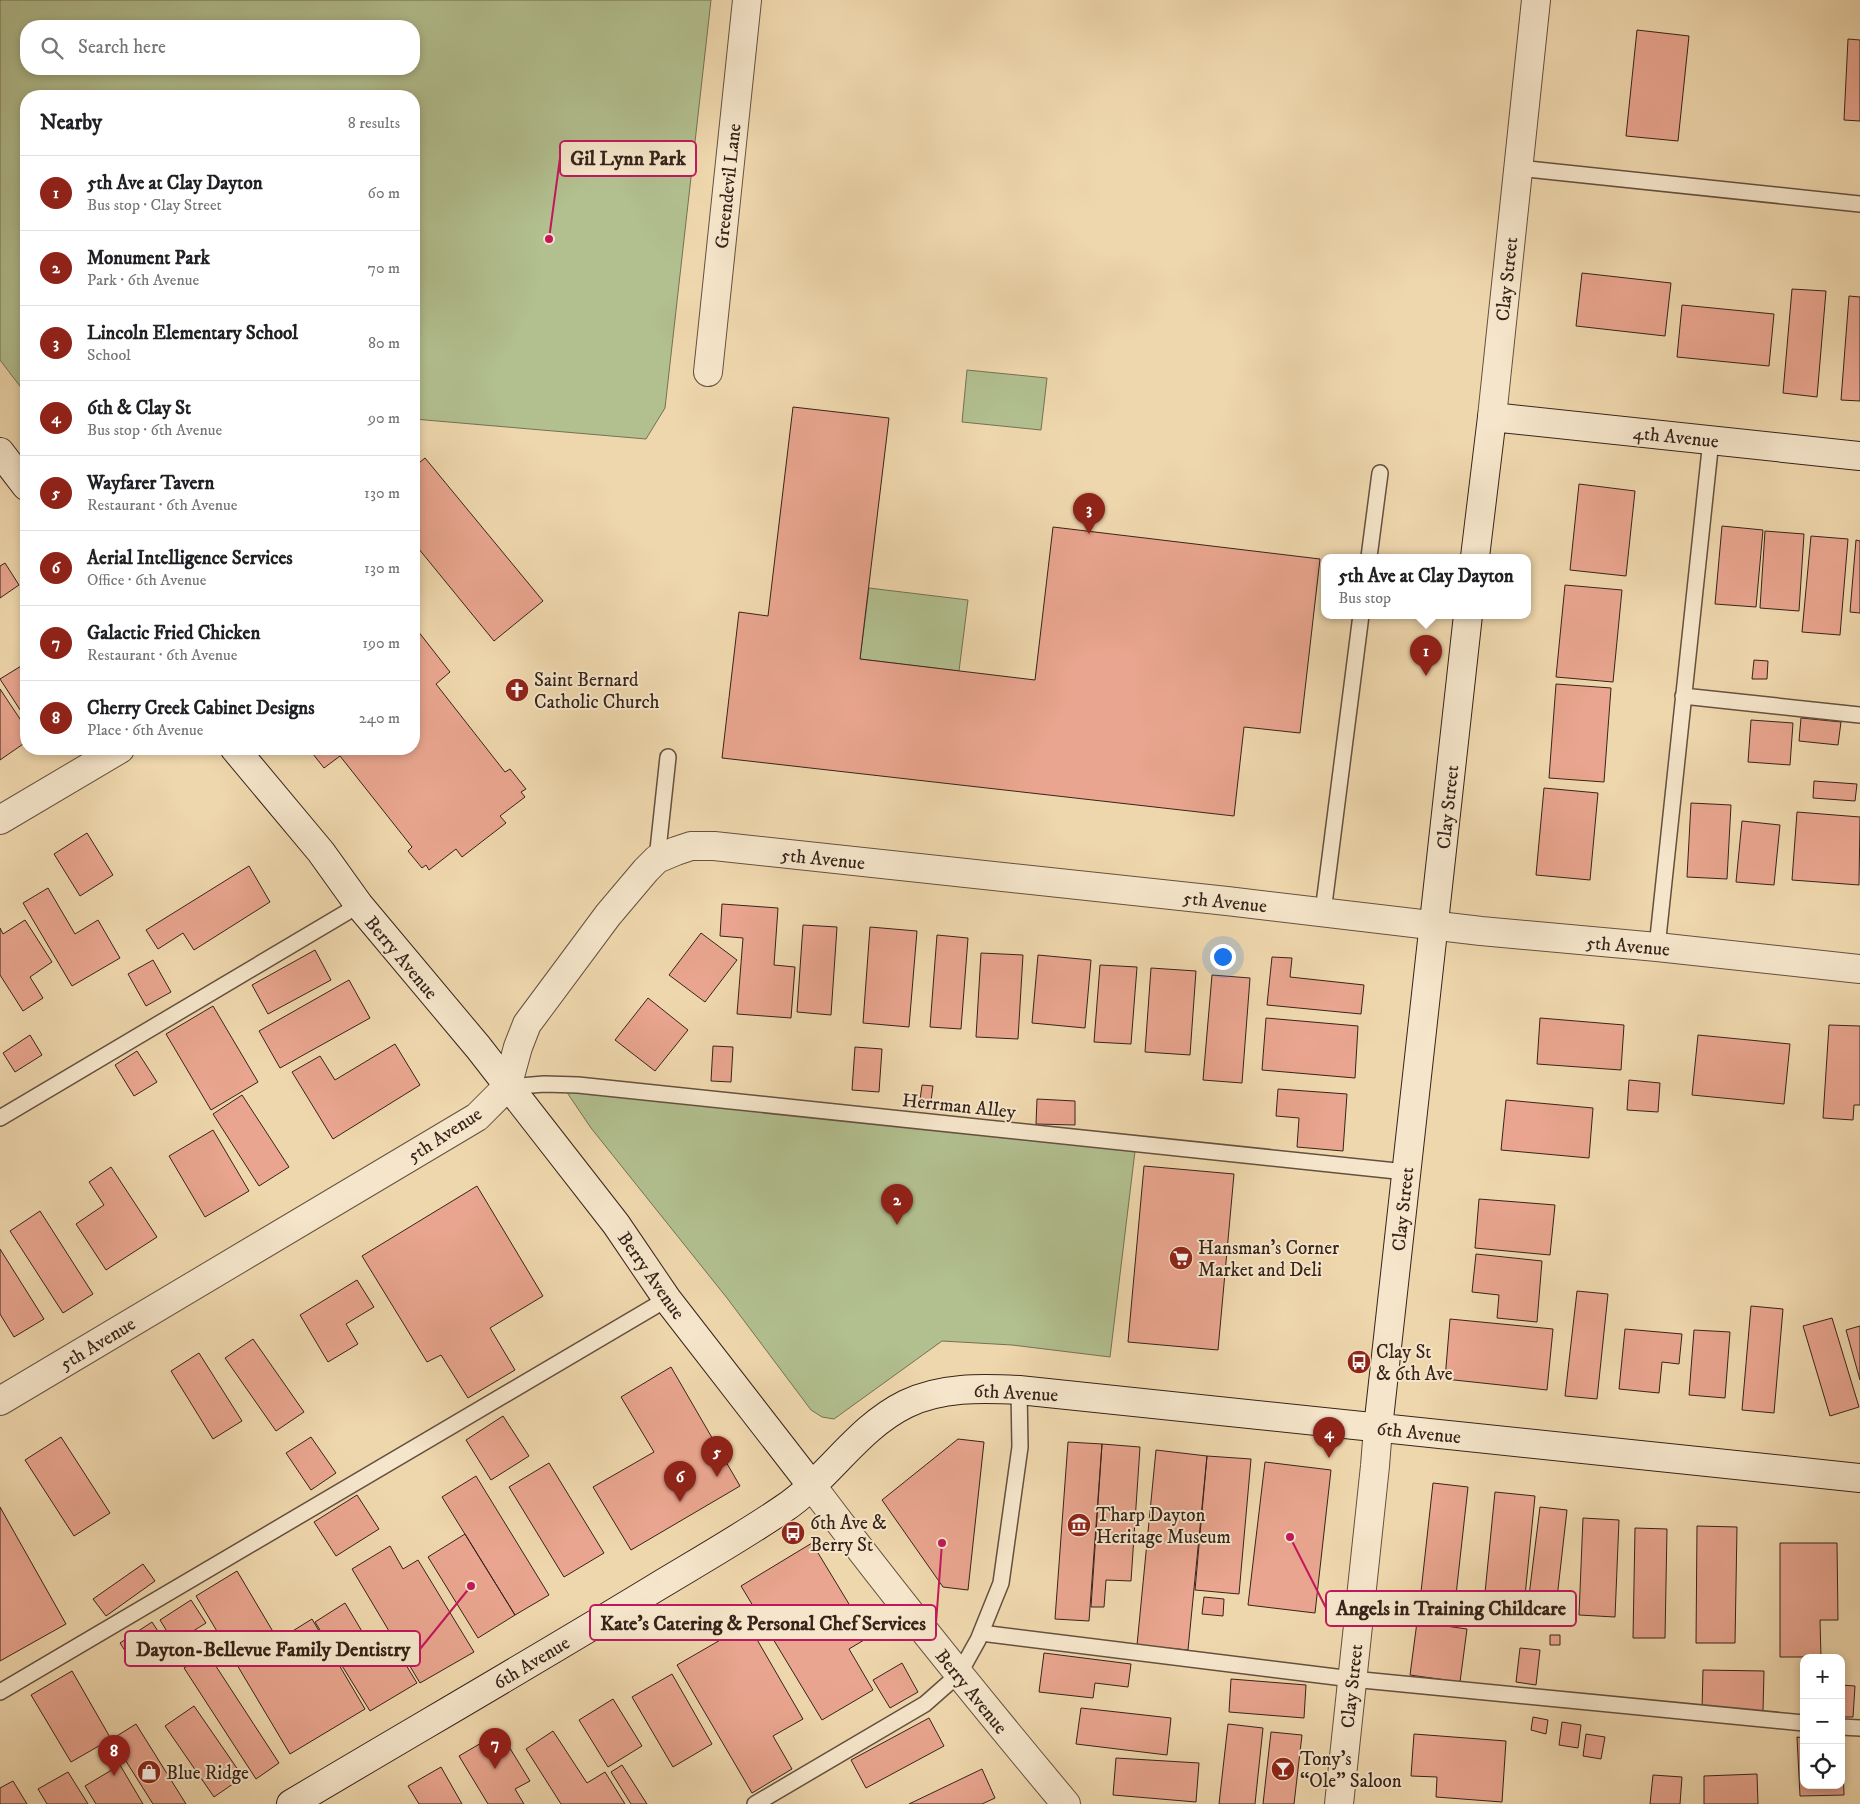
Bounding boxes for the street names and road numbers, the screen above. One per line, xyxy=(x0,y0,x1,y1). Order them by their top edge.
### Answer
street label: Greendevil Lane xyxy=(710,122,747,250)
street label: Clay Street xyxy=(1492,236,1523,322)
street label: 4th Avenue xyxy=(1632,422,1720,453)
street label: Clay Street xyxy=(1433,764,1464,850)
street label: 5th Avenue xyxy=(780,844,866,875)
street label: 5th Avenue xyxy=(1182,887,1268,918)
street label: Berry Avenue xyxy=(359,912,442,1004)
street label: 5th Avenue xyxy=(1585,931,1671,962)
street label: Herrman Alley xyxy=(901,1089,1018,1124)
street label: 5th Avenue xyxy=(403,1103,487,1168)
street label: Clay Street xyxy=(1388,1166,1419,1252)
street label: Berry Avenue xyxy=(612,1228,689,1324)
street label: 5th Avenue xyxy=(56,1313,140,1376)
street label: 6th Avenue xyxy=(973,1380,1059,1407)
street label: 6th Avenue xyxy=(1375,1418,1462,1449)
street label: 6th Avenue xyxy=(490,1632,574,1695)
street label: Clay Street xyxy=(1337,1643,1368,1729)
street label: Berry Avenue xyxy=(930,1645,1012,1739)

